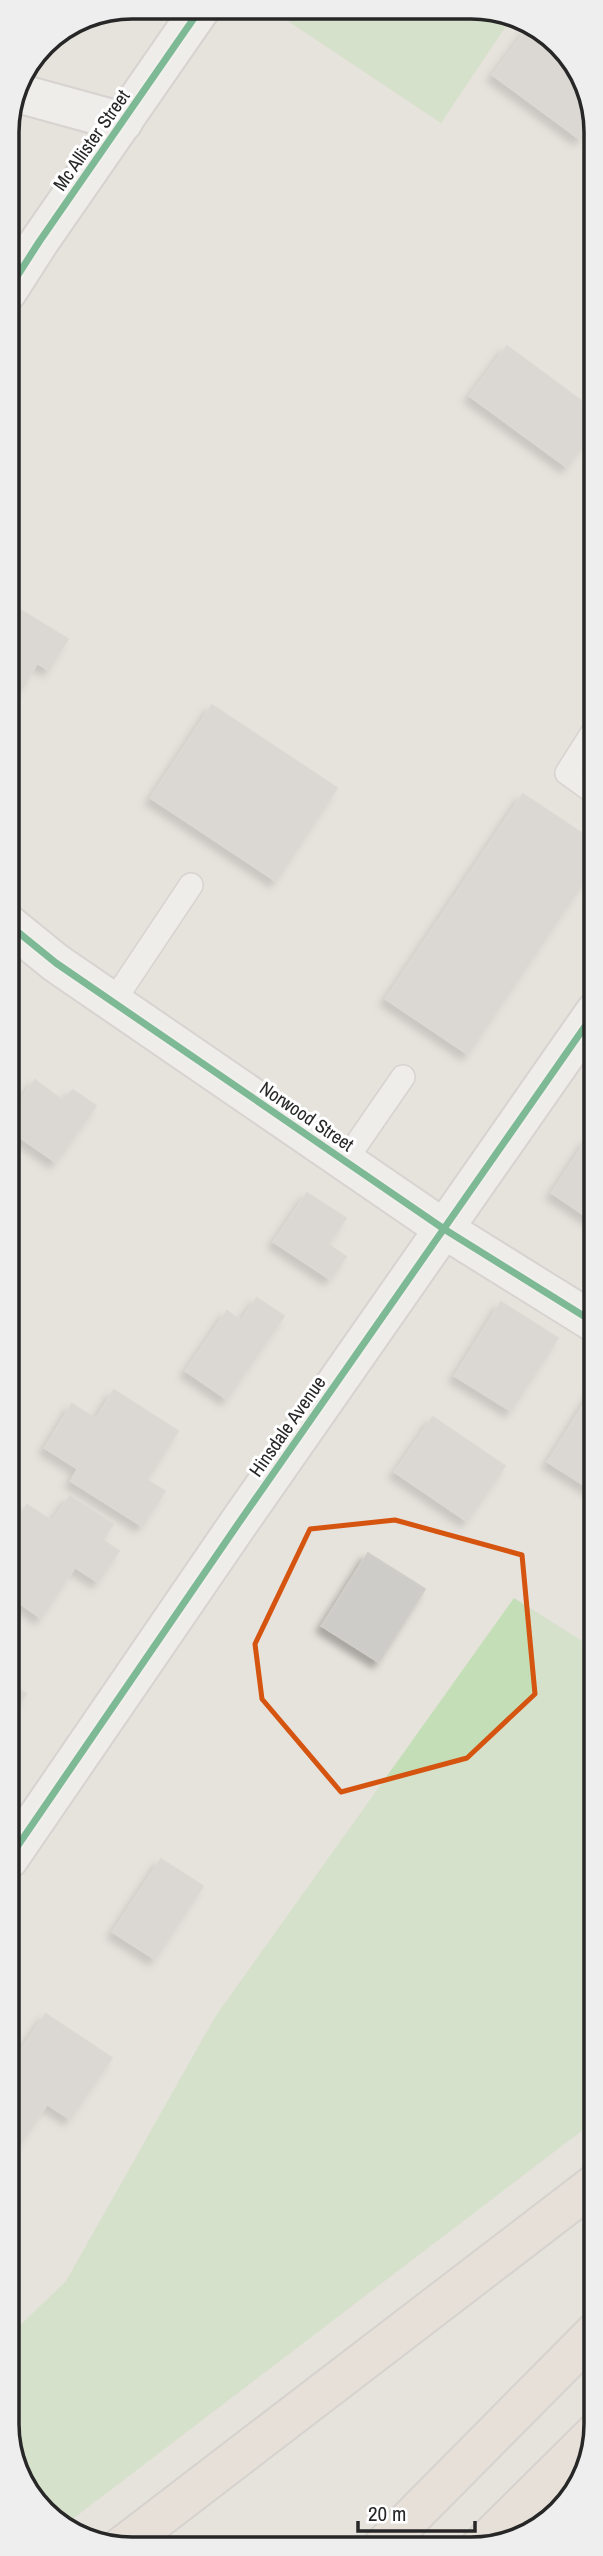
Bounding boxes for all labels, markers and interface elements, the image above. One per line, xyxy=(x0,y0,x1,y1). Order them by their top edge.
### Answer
street label: Mc Allister Street xyxy=(47,84,136,196)
street label: Norwood Street xyxy=(255,1075,360,1157)
street label: Hinsdale Avenue xyxy=(243,1370,331,1482)
scale bar xyxy=(358,2490,475,2534)
text: 20 m xyxy=(368,2499,406,2528)

